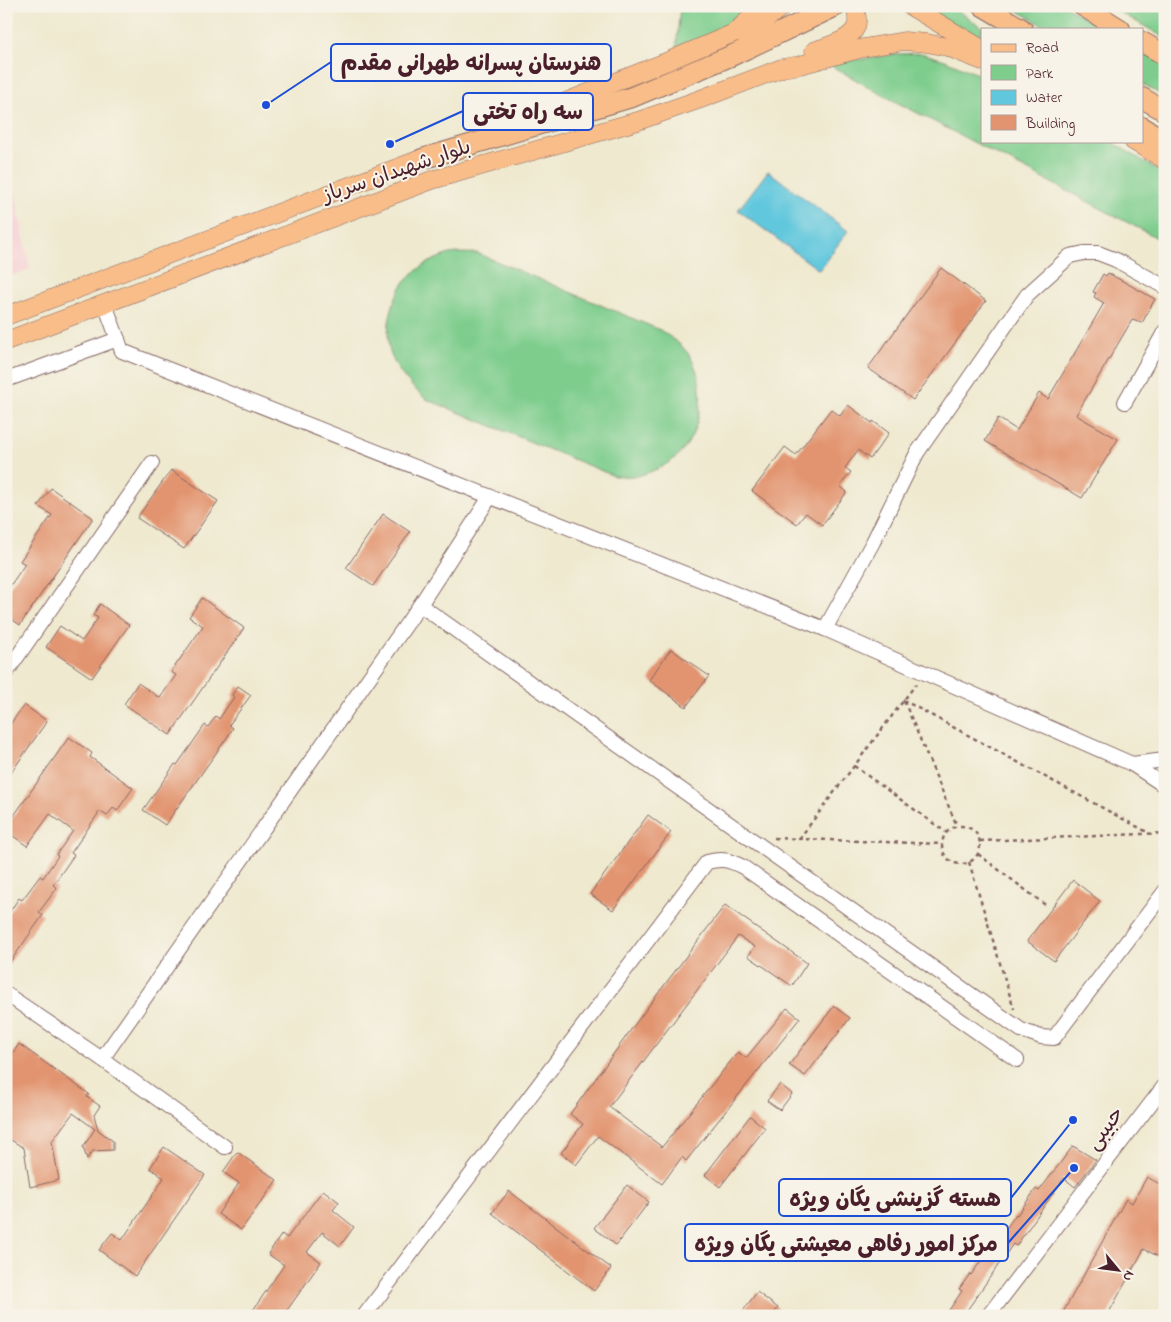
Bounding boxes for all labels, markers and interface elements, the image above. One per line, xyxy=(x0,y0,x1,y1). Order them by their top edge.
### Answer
legend xyxy=(981,28,1144,142)
text: Road xyxy=(1026,37,1059,59)
callout: هنرستان پسرانه طهرانی مقدم xyxy=(331,44,611,81)
text: هنرستان پسرانه طهرانی مقدم xyxy=(341,49,601,81)
text: Park xyxy=(1026,63,1054,85)
text: Water xyxy=(1026,87,1062,109)
callout: سه راه تختی xyxy=(463,93,593,130)
text: سه راه تختی xyxy=(473,98,583,130)
text: Building xyxy=(1025,113,1075,136)
street label: بلوار شهیدان سرباز xyxy=(317,133,475,212)
street label: حبیبی xyxy=(1080,1101,1132,1157)
callout: هسته گزینشی یگان ویژه xyxy=(779,1179,1011,1216)
text: هسته گزینشی یگان ویژه xyxy=(789,1185,1001,1217)
callout: مرکز امور رفاهی معیشتی یگان ویژه xyxy=(685,1224,1008,1261)
text: مرکز امور رفاهی معیشتی یگان ویژه xyxy=(694,1230,998,1262)
north arrow xyxy=(1094,1244,1144,1294)
text: N xyxy=(1117,1266,1140,1285)

